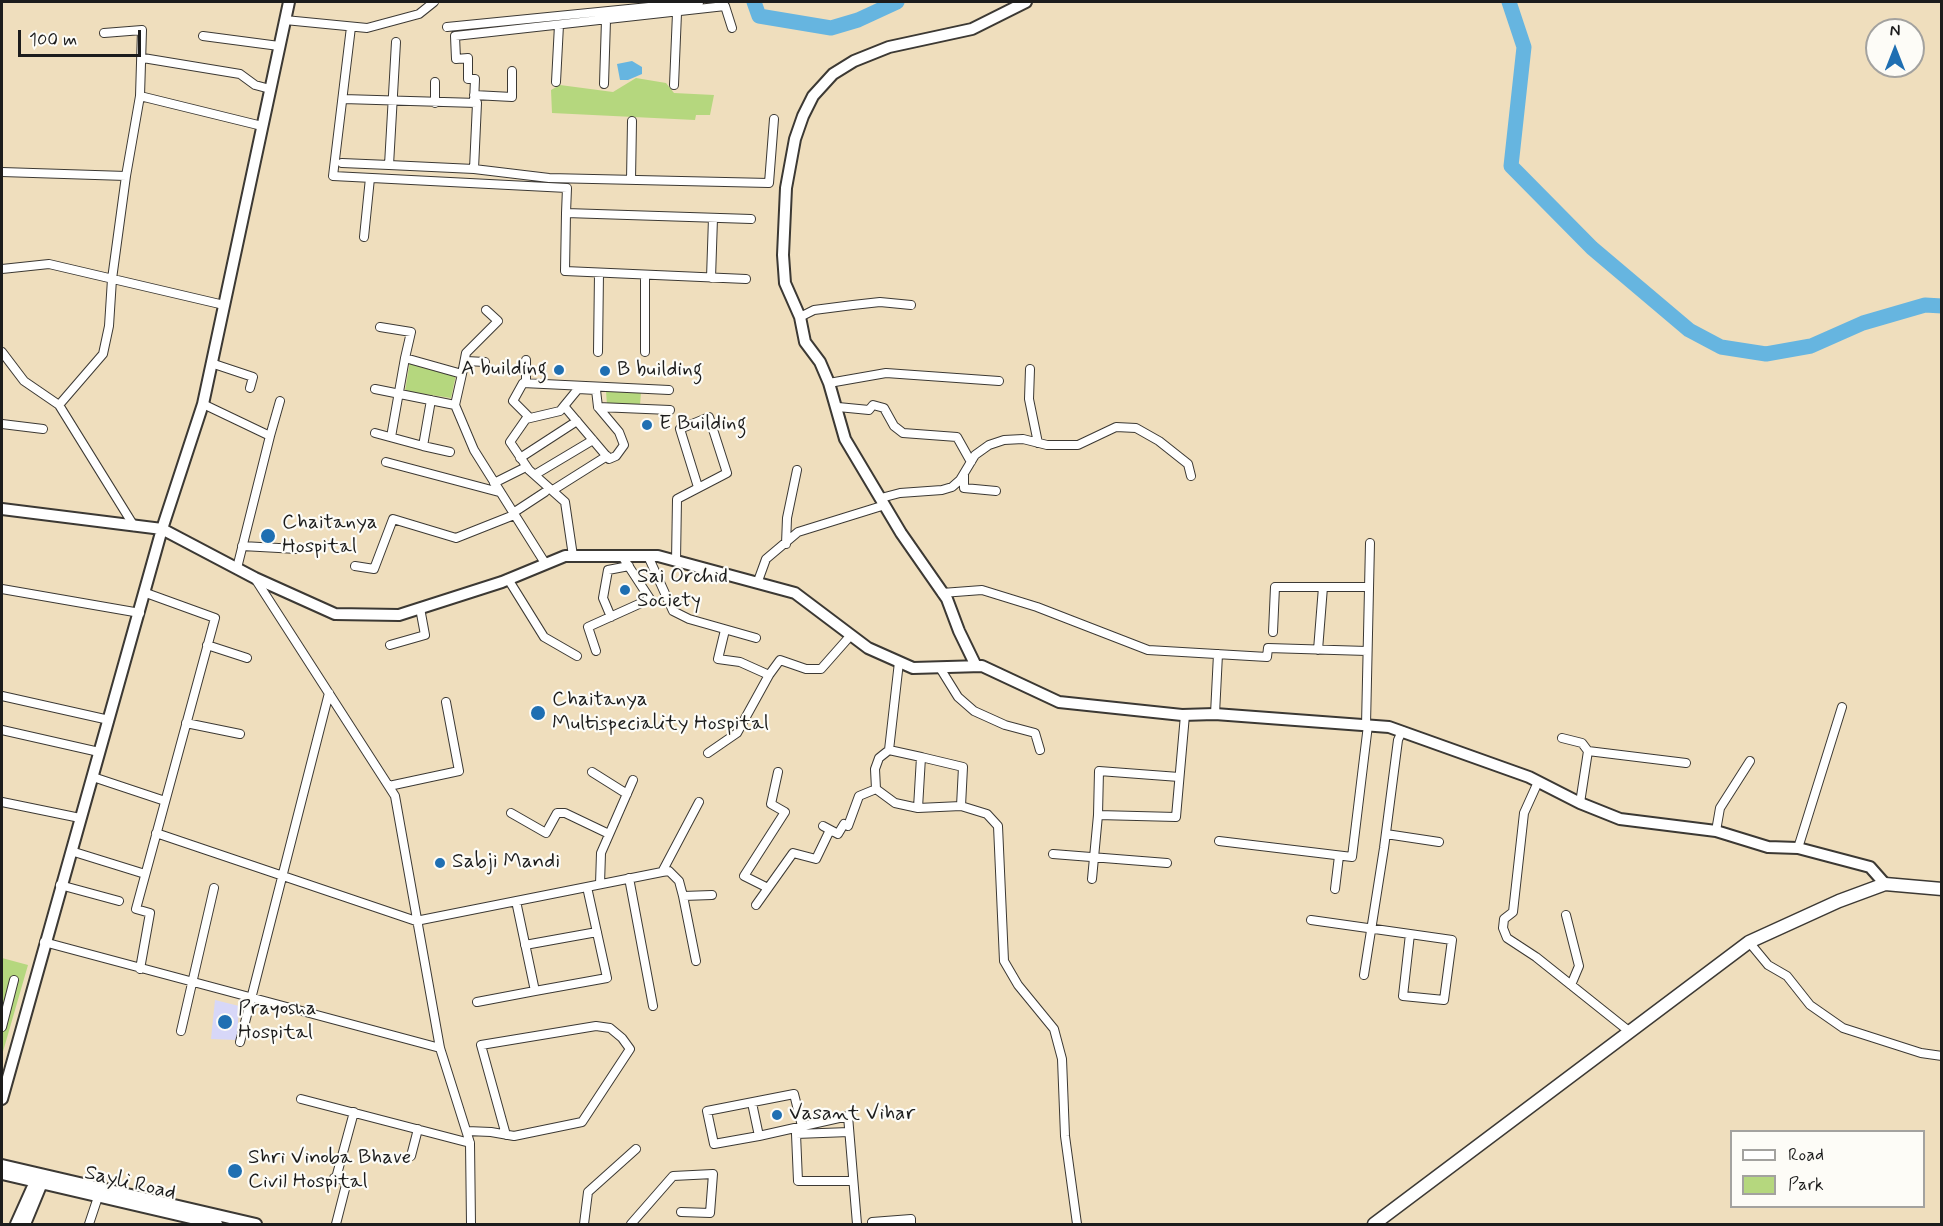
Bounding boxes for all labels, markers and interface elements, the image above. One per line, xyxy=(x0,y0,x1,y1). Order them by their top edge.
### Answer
scale bar xyxy=(21,18,144,56)
north arrow xyxy=(1865,18,1925,78)
text: N xyxy=(1890,21,1900,42)
text: 100 m xyxy=(29,28,77,52)
place label: A building xyxy=(461,357,547,383)
place label: B building xyxy=(617,358,703,384)
marker: A building xyxy=(552,363,566,377)
marker: B building xyxy=(598,364,612,378)
place label: E Building xyxy=(659,412,747,438)
marker: E Building xyxy=(640,418,654,432)
place label: Chaitanya Hospital xyxy=(282,511,378,561)
marker: Chaitanya Hospital xyxy=(259,527,277,545)
place label: Sai Orchid Society xyxy=(637,565,728,615)
marker: Sai Orchid Society xyxy=(618,583,632,597)
place label: Chaitanya Multispeciality Hospital xyxy=(552,688,769,738)
marker: Chaitanya Multispeciality Hospital xyxy=(529,704,547,722)
place label: Sabji Mandi xyxy=(452,850,560,876)
marker: Sabji Mandi xyxy=(433,856,447,870)
place label: Prayosha Hospital xyxy=(238,997,317,1047)
marker: Prayosha Hospital xyxy=(216,1013,234,1031)
place label: Vasant Vihar xyxy=(789,1102,915,1128)
marker: Vasant Vihar xyxy=(770,1108,784,1122)
legend xyxy=(1730,1130,1925,1208)
text: Road xyxy=(1788,1143,1824,1167)
place label: Shri Vinoba Bhave Civil Hospital xyxy=(248,1146,411,1196)
street label: Sayli Road xyxy=(82,1161,178,1207)
marker: Shri Vinoba Bhave Civil Hospital xyxy=(226,1162,244,1180)
text: Park xyxy=(1788,1173,1824,1197)

